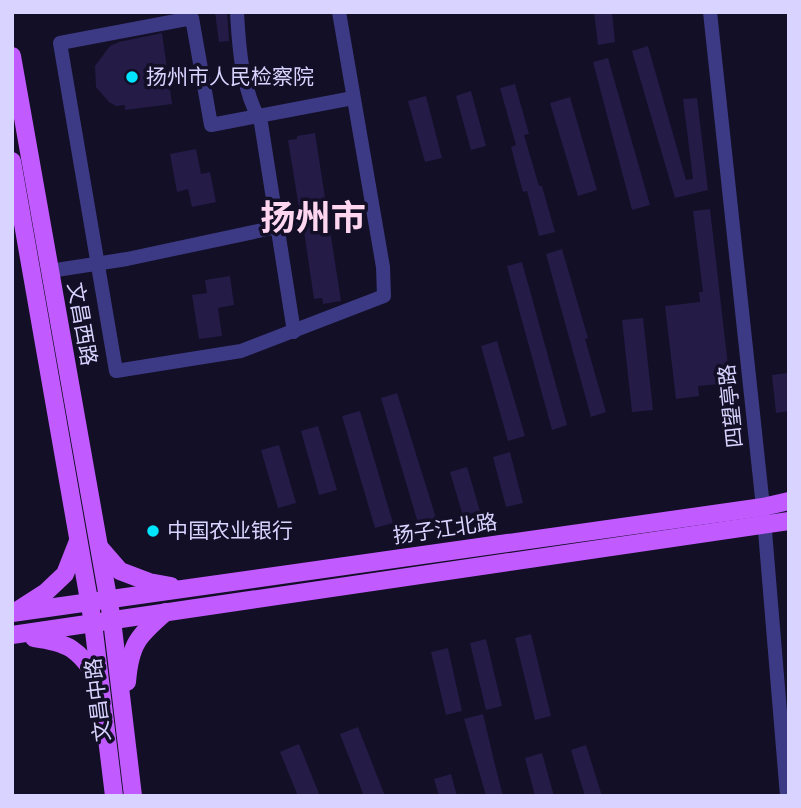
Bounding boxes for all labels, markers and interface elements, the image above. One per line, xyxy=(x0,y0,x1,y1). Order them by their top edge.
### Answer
place label: 扬州市人民检察院 xyxy=(146,64,314,90)
marker: 扬州市人民检察院 xyxy=(124,69,140,85)
district label: 扬州市 xyxy=(260,197,366,239)
street label: 文昌西路 xyxy=(62,280,102,368)
street label: 四望亭路 xyxy=(714,363,748,449)
street label: 扬子江北路 xyxy=(391,509,499,549)
place label: 中国农业银行 xyxy=(167,518,293,544)
marker: 中国农业银行 xyxy=(145,523,161,539)
street label: 文昌中路 xyxy=(80,657,116,743)

